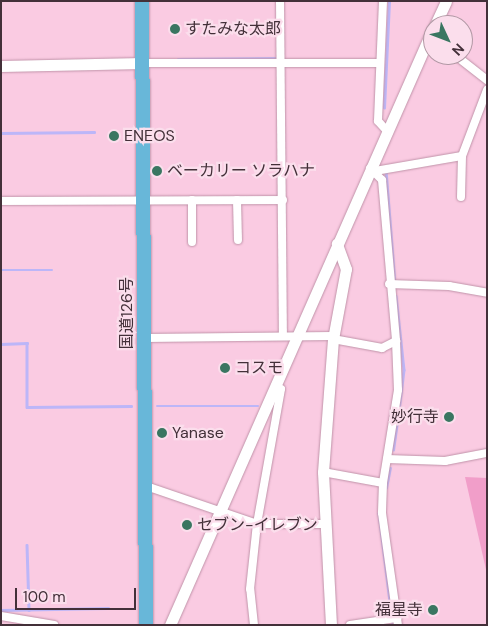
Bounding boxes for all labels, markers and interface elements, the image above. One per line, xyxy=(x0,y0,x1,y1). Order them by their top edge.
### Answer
north arrow xyxy=(423,15,473,65)
place label: すたみな太郎 xyxy=(185,19,281,39)
marker: すたみな太郎 xyxy=(169,23,181,35)
text: N xyxy=(448,40,468,59)
place label: ENEOS xyxy=(124,126,175,146)
marker: ENEOS xyxy=(108,130,120,142)
place label: ベーカリー ソラハナ xyxy=(167,161,315,181)
marker: ベーカリー ソラハナ xyxy=(151,165,163,177)
street label: 国道126号 xyxy=(117,277,137,349)
place label: コスモ xyxy=(235,358,283,378)
marker: コスモ xyxy=(219,362,231,374)
place label: 妙行寺 xyxy=(391,407,439,427)
marker: 妙行寺 xyxy=(443,411,455,423)
place label: Yanase xyxy=(172,423,224,443)
marker: Yanase xyxy=(156,427,168,439)
place label: セブン-イレブン xyxy=(197,515,318,535)
marker: セブン-イレブン xyxy=(181,519,193,531)
scale bar xyxy=(18,578,139,610)
text: 100 m xyxy=(23,587,66,607)
place label: 福星寺 xyxy=(375,600,423,620)
marker: 福星寺 xyxy=(427,604,439,616)

